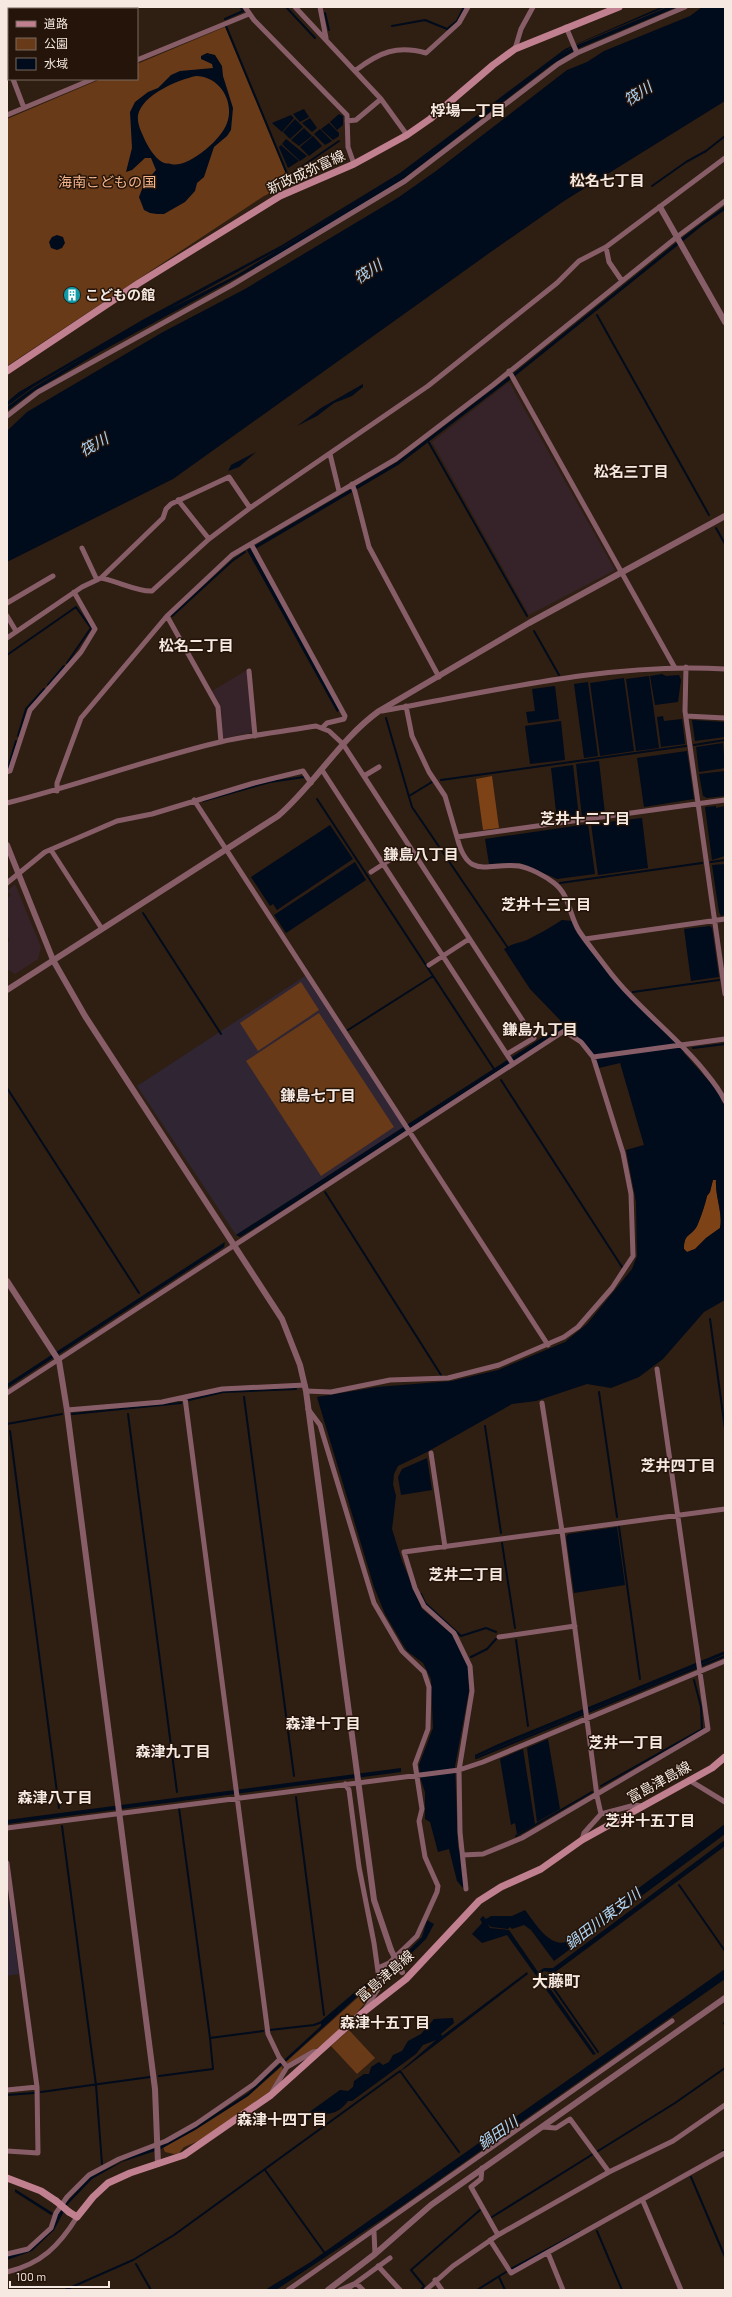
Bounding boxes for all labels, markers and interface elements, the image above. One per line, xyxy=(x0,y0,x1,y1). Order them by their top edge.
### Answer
legend xyxy=(8,8,138,80)
text: 道路 xyxy=(44,16,68,30)
text: 公園 xyxy=(44,36,68,50)
text: 水域 xyxy=(44,56,68,70)
water label: 筏川 xyxy=(620,76,657,109)
district label: 桴場一丁目 xyxy=(430,101,506,119)
street label: 新政成弥富線 xyxy=(264,146,347,197)
district label: 松名七丁目 xyxy=(569,171,645,189)
park label: 海南こどもの国 xyxy=(58,173,156,190)
water label: 筏川 xyxy=(350,254,387,287)
building icon: こどもの館 xyxy=(62,285,82,305)
place label: こどもの館 xyxy=(85,286,155,303)
water label: 筏川 xyxy=(76,428,113,459)
district label: 松名三丁目 xyxy=(593,462,669,480)
district label: 松名二丁目 xyxy=(158,636,234,654)
district label: 芝井十二丁目 xyxy=(540,809,630,827)
district label: 鎌島八丁目 xyxy=(382,845,459,863)
district label: 芝井十三丁目 xyxy=(501,895,591,913)
district label: 鎌島九丁目 xyxy=(501,1020,578,1038)
district label: 鎌島七丁目 xyxy=(279,1086,356,1104)
district label: 芝井四丁目 xyxy=(640,1456,716,1474)
district label: 芝井二丁目 xyxy=(428,1565,504,1583)
district label: 森津十丁目 xyxy=(285,1714,361,1732)
district label: 芝井一丁目 xyxy=(588,1733,664,1751)
district label: 森津九丁目 xyxy=(135,1742,211,1760)
street label: 富島津島線 xyxy=(624,1757,693,1806)
district label: 森津八丁目 xyxy=(17,1788,93,1806)
district label: 芝井十五丁目 xyxy=(605,1811,695,1829)
water label: 鍋田川東支川 xyxy=(561,1883,645,1952)
street label: 富島津島線 xyxy=(353,1946,417,2005)
district label: 大藤町 xyxy=(532,1971,580,1990)
district label: 森津十五丁目 xyxy=(340,2013,430,2031)
district label: 森津十四丁目 xyxy=(237,2110,327,2128)
water label: 鍋田川 xyxy=(474,2111,523,2152)
scale bar xyxy=(10,2263,109,2289)
text: 100 m xyxy=(16,2269,46,2283)

